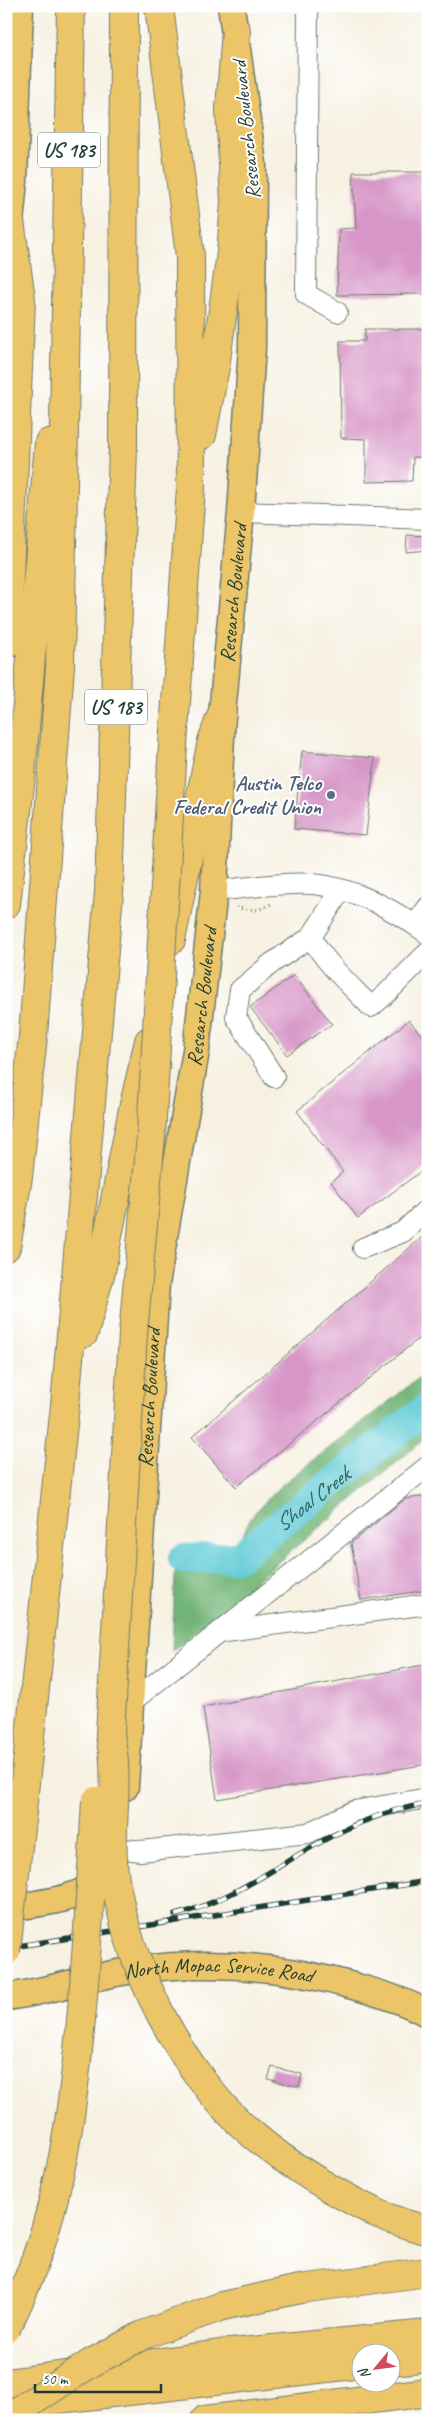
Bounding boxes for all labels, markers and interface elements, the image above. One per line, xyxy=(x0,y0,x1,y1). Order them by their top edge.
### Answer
street label: Research Boulevard xyxy=(225,56,266,201)
road number: US 183 xyxy=(38,132,100,168)
street label: Research Boulevard xyxy=(214,519,253,664)
road number: US 183 xyxy=(85,690,147,724)
place label: Austin Telco Federal Credit Union xyxy=(174,770,322,820)
marker: Austin Telco Federal Credit Union xyxy=(325,789,337,801)
street label: Research Boulevard xyxy=(181,922,223,1068)
street label: Research Boulevard xyxy=(132,1324,166,1468)
water label: Shoal Creek xyxy=(269,1459,359,1538)
street label: North Mopac Service Road xyxy=(122,1952,318,1989)
north arrow xyxy=(352,2344,402,2394)
scale bar xyxy=(35,2361,161,2393)
text: N xyxy=(354,2364,375,2382)
text: 50 m xyxy=(42,2370,69,2389)

